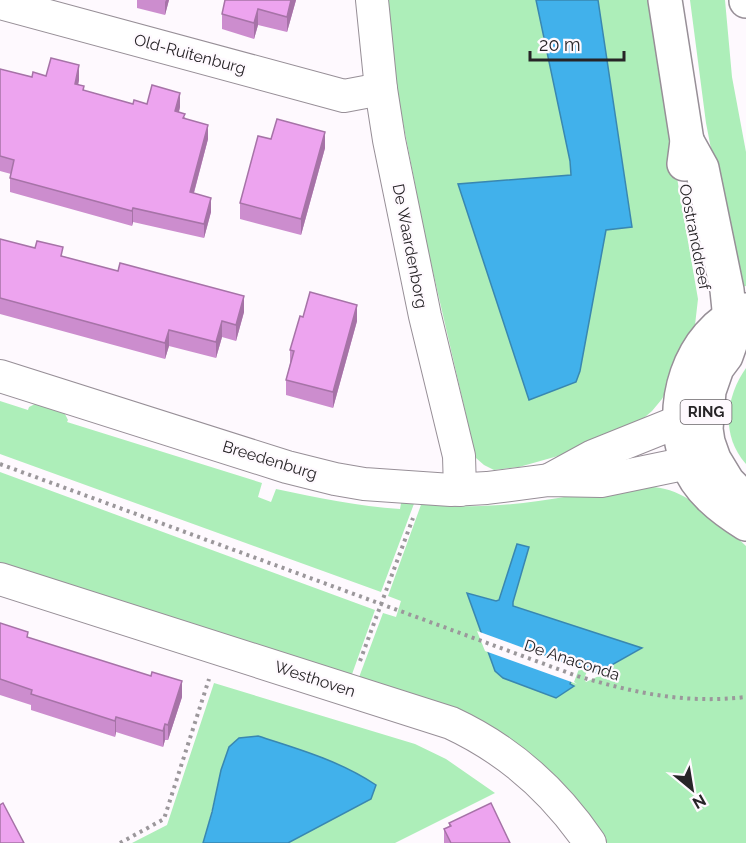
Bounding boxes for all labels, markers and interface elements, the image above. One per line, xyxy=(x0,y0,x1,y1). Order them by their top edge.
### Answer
scale bar xyxy=(530,24,624,62)
street label: Old-Ruitenburg xyxy=(132,30,248,78)
text: 20 m xyxy=(539,34,581,55)
street label: De Waardenborg xyxy=(389,182,431,310)
street label: Oostranddreef xyxy=(675,182,715,292)
road number: RING xyxy=(680,400,732,424)
street label: Breedenburg xyxy=(220,437,320,483)
street label: De Anaconda xyxy=(522,636,622,684)
street label: Westhoven xyxy=(272,657,358,701)
north arrow xyxy=(662,759,722,819)
text: N xyxy=(689,790,709,813)

